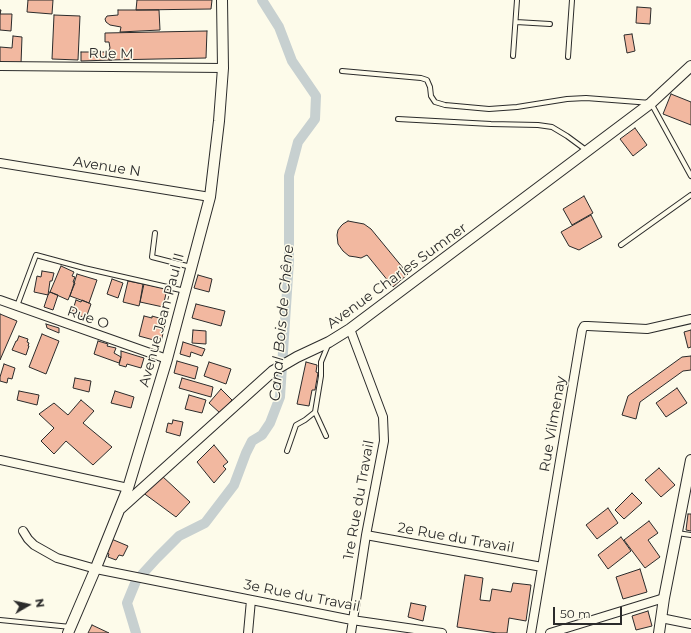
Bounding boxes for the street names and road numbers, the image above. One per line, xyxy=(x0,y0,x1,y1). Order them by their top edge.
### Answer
street label: Rue M xyxy=(88,45,134,63)
street label: Avenue N xyxy=(72,153,142,181)
street label: Avenue Charles Sumner xyxy=(324,220,470,332)
street label: Avenue Jean-Paul II xyxy=(136,251,188,389)
street label: Rue O xyxy=(65,303,111,333)
street label: Rue Vilmenay xyxy=(536,375,570,473)
street label: 1re Rue du Travail xyxy=(340,439,378,561)
street label: 2e Rue du Travail xyxy=(396,519,516,557)
street label: 3e Rue du Travail xyxy=(242,576,362,616)

